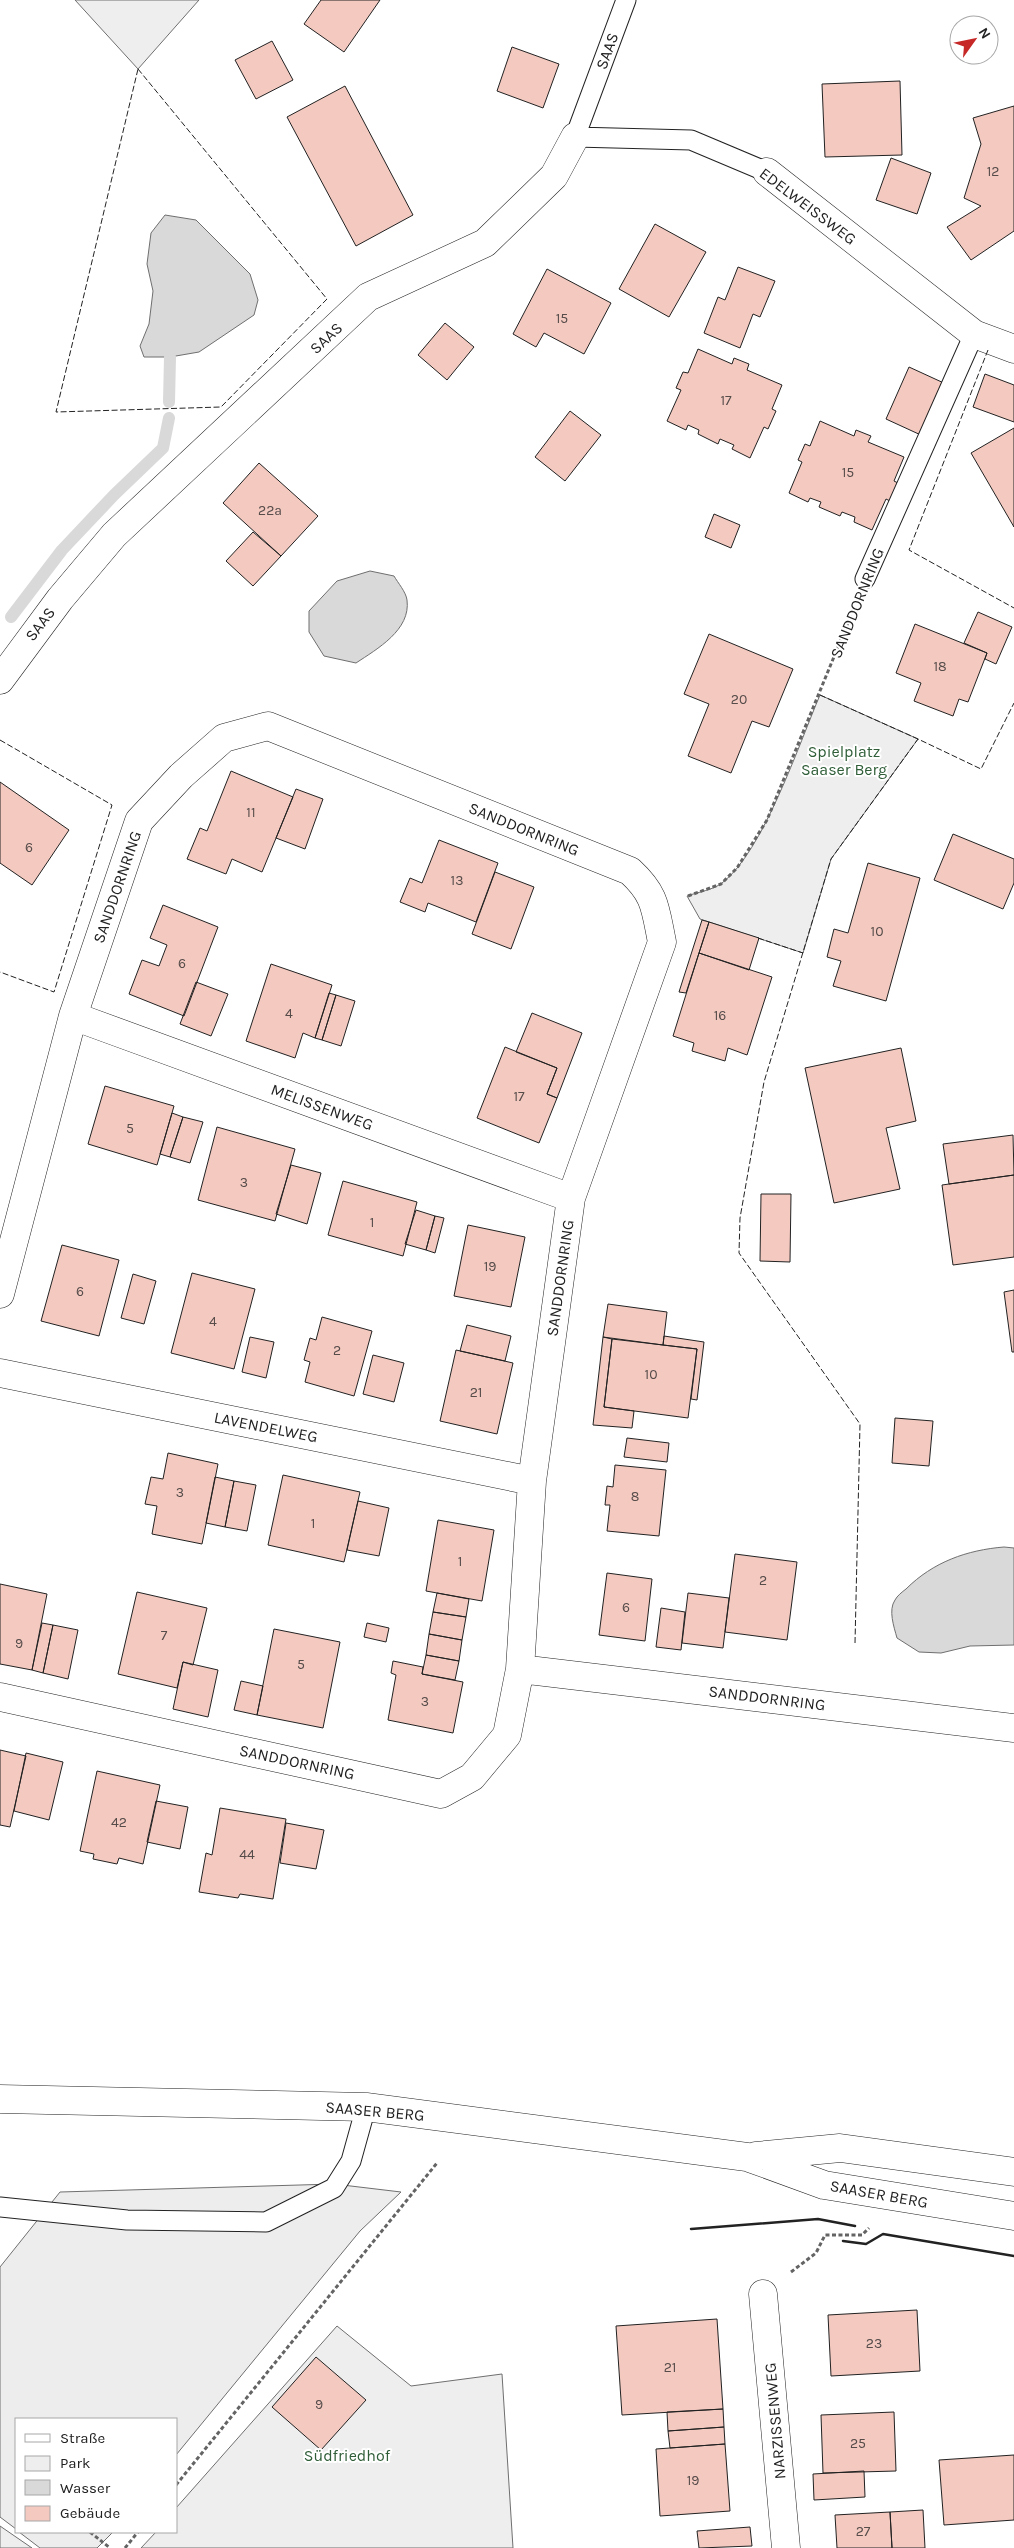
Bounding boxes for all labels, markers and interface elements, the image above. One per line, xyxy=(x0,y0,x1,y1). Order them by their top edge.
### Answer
north arrow xyxy=(949,15,999,65)
text: N xyxy=(975,24,994,42)
street label: SAAS xyxy=(592,30,622,72)
street label: EDELWEISSWEG xyxy=(756,163,860,249)
house number: 12 xyxy=(987,163,999,180)
house number: 15 xyxy=(556,310,568,327)
street label: SAAS xyxy=(306,318,346,358)
house number: 17 xyxy=(720,392,732,409)
house number: 15 xyxy=(842,464,854,481)
house number: 22a xyxy=(258,502,282,519)
street label: SANDDORNRING xyxy=(826,545,888,661)
street label: SAAS xyxy=(21,603,59,645)
house number: 18 xyxy=(933,658,947,675)
house number: 20 xyxy=(731,691,747,708)
park label: Spielplatz Saaser Berg xyxy=(801,742,887,779)
street label: SANDDORNRING xyxy=(466,798,582,860)
house number: 11 xyxy=(246,804,256,821)
street label: SANDDORNRING xyxy=(89,828,145,946)
house number: 6 xyxy=(25,839,33,856)
house number: 13 xyxy=(451,872,463,889)
house number: 10 xyxy=(871,923,883,940)
house number: 6 xyxy=(178,955,186,972)
house number: 4 xyxy=(285,1005,293,1022)
house number: 16 xyxy=(714,1007,726,1024)
street label: MELISSENWEG xyxy=(268,1080,376,1134)
house number: 17 xyxy=(513,1088,525,1105)
house number: 5 xyxy=(126,1120,134,1137)
house number: 3 xyxy=(240,1174,248,1191)
house number: 1 xyxy=(370,1214,374,1231)
street label: SANDDORNRING xyxy=(542,1218,578,1338)
house number: 19 xyxy=(484,1258,496,1275)
house number: 6 xyxy=(76,1283,84,1300)
house number: 4 xyxy=(209,1313,217,1330)
house number: 2 xyxy=(333,1342,341,1359)
house number: 10 xyxy=(645,1366,657,1383)
house number: 21 xyxy=(470,1384,482,1401)
street label: LAVENDELWEG xyxy=(213,1408,319,1446)
house number: 3 xyxy=(176,1484,184,1501)
house number: 8 xyxy=(631,1488,639,1505)
house number: 1 xyxy=(311,1515,315,1532)
house number: 1 xyxy=(458,1553,462,1570)
house number: 2 xyxy=(759,1572,767,1589)
house number: 6 xyxy=(622,1599,630,1616)
house number: 7 xyxy=(161,1627,168,1644)
house number: 9 xyxy=(15,1635,23,1652)
house number: 5 xyxy=(297,1656,305,1673)
street label: SANDDORNRING xyxy=(708,1681,826,1715)
house number: 3 xyxy=(421,1693,429,1710)
street label: SANDDORNRING xyxy=(238,1740,356,1784)
house number: 42 xyxy=(111,1814,127,1831)
house number: 44 xyxy=(239,1846,255,1863)
street label: SAASER BERG xyxy=(325,2097,425,2125)
street label: SAASER BERG xyxy=(828,2176,930,2212)
house number: 23 xyxy=(866,2335,882,2352)
house number: 21 xyxy=(664,2359,676,2376)
street label: NARZISSENWEG xyxy=(760,2362,790,2480)
house number: 9 xyxy=(315,2396,323,2413)
legend xyxy=(15,2418,178,2533)
text: Straße xyxy=(60,2429,105,2447)
house number: 25 xyxy=(850,2435,866,2452)
park label: Südfriedhof xyxy=(304,2446,391,2465)
text: Park xyxy=(60,2454,90,2472)
house number: 19 xyxy=(687,2472,699,2489)
text: Wasser xyxy=(60,2479,111,2497)
text: Gebäude xyxy=(60,2504,120,2522)
house number: 27 xyxy=(856,2523,871,2540)

